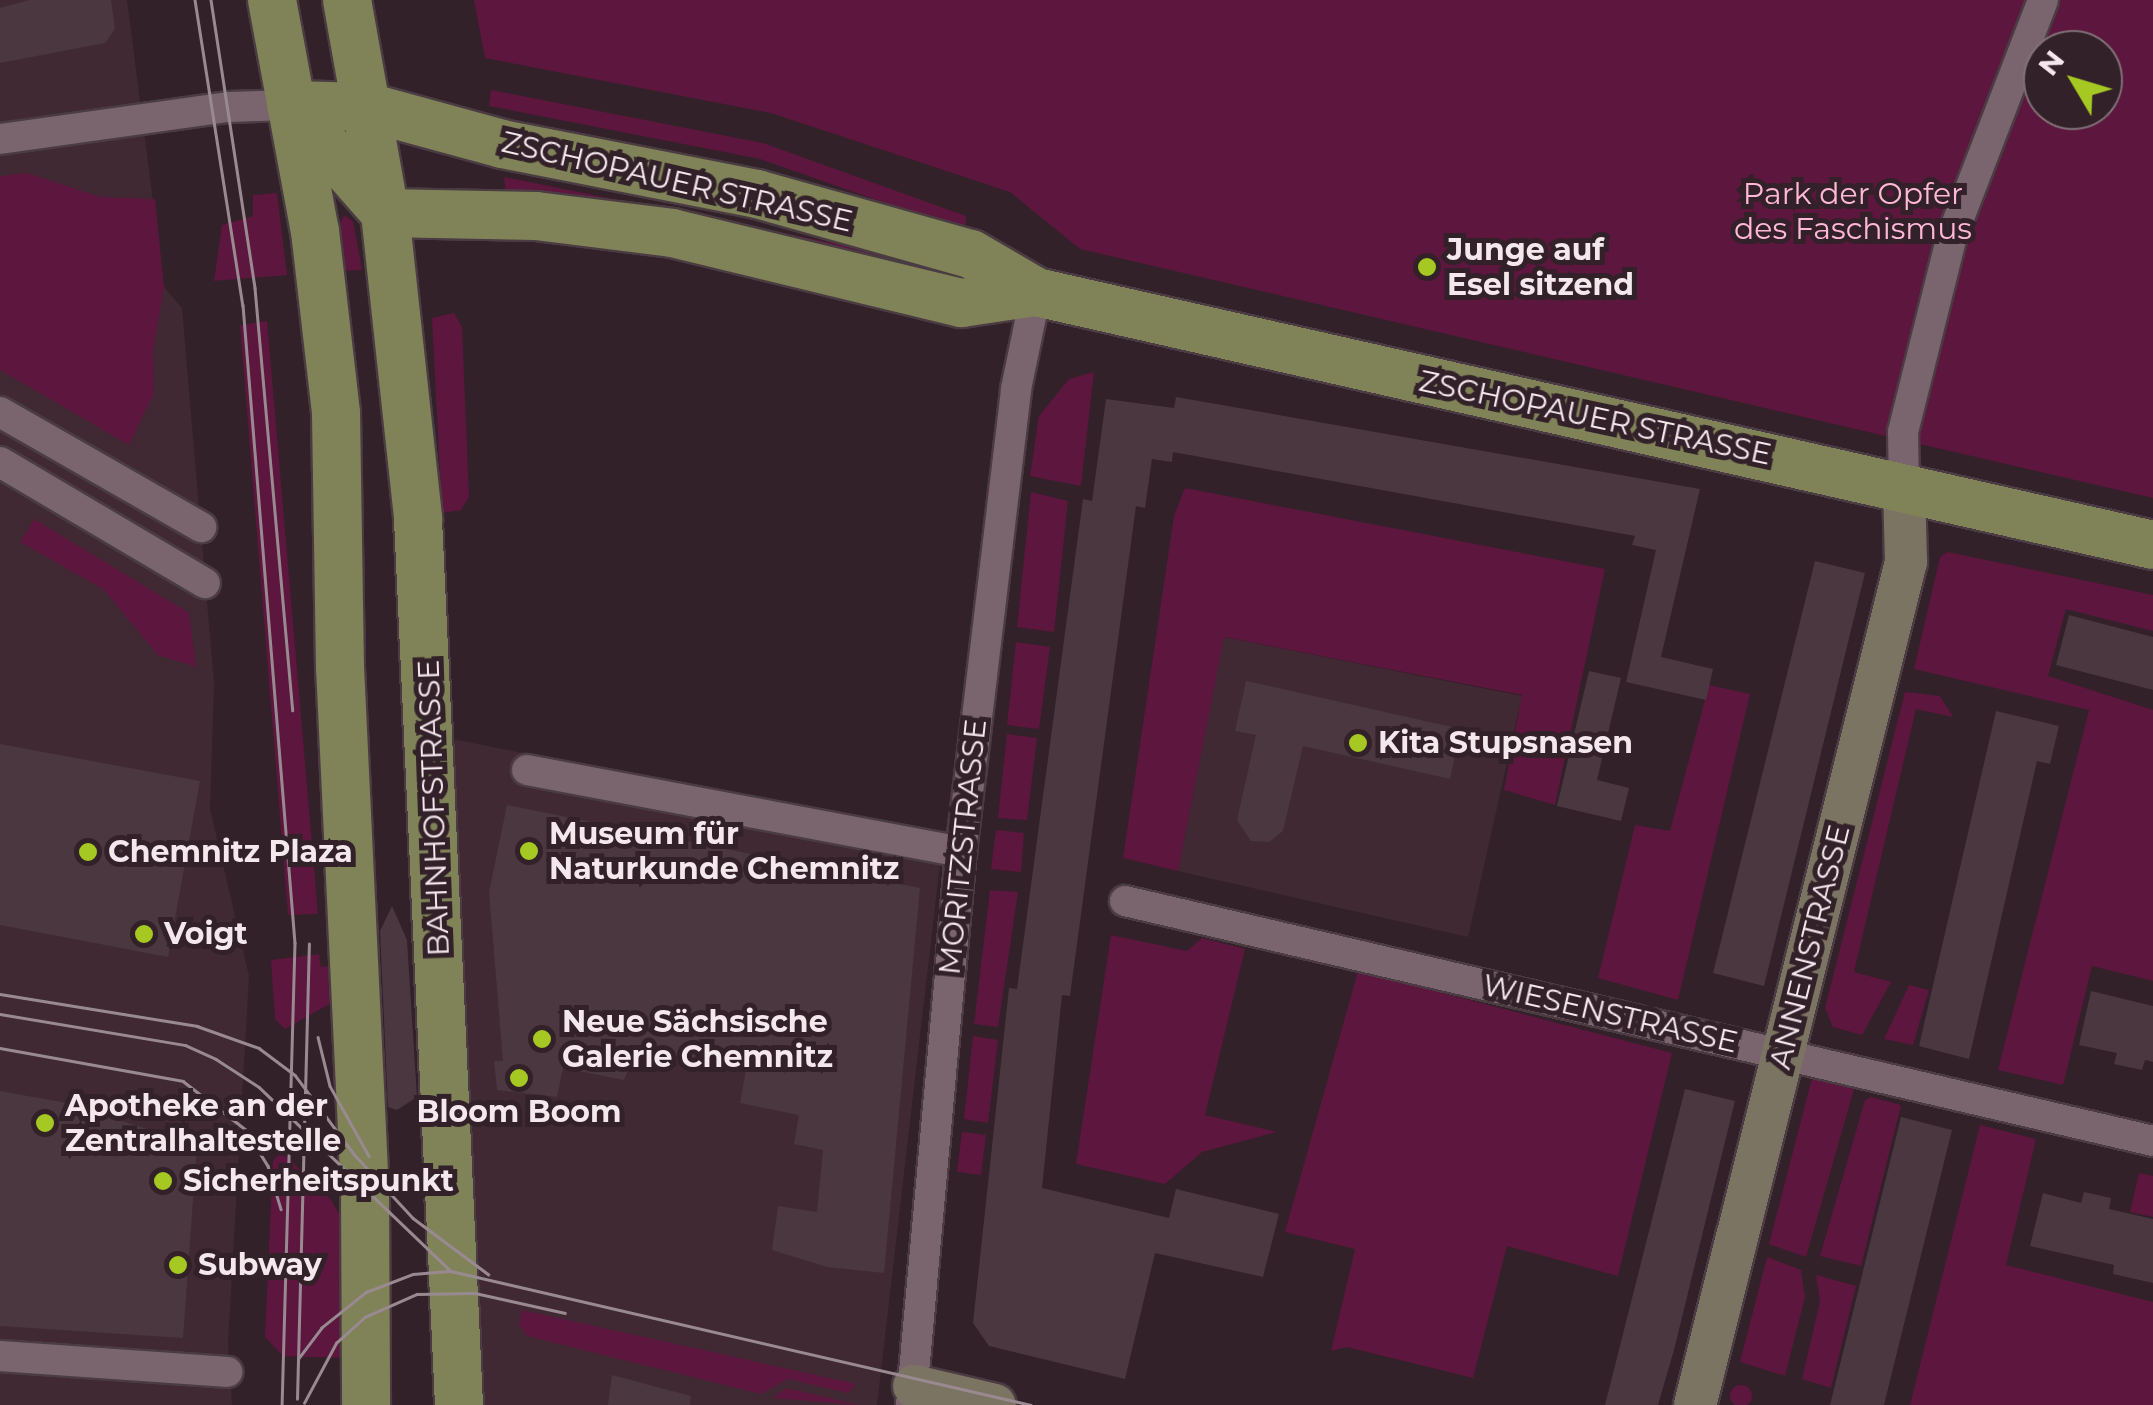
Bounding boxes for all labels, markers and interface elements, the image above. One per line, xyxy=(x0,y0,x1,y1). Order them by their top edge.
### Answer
north arrow xyxy=(2023,30,2123,130)
text: N xyxy=(2031,43,2071,82)
street label: ZSCHOPAUER STRASSE xyxy=(498,124,856,240)
park label: Park der Opfer des Faschismus xyxy=(1734,176,1972,246)
place label: Junge auf Esel sitzend xyxy=(1447,232,1634,302)
marker: Junge auf Esel sitzend xyxy=(1416,256,1438,278)
street label: ZSCHOPAUER STRASSE xyxy=(1416,363,1774,473)
street label: BAHNHOFSTRASSE xyxy=(411,659,457,957)
street label: MORITZSTRASSE xyxy=(932,717,994,977)
place label: Kita Stupsnasen xyxy=(1378,725,1633,761)
marker: Kita Stupsnasen xyxy=(1347,732,1369,754)
place label: Museum für Naturkunde Chemnitz xyxy=(549,816,899,886)
street label: ANNENSTRASSE xyxy=(1762,821,1858,1073)
place label: Chemnitz Plaza xyxy=(108,834,353,870)
marker: Museum für Naturkunde Chemnitz xyxy=(518,840,540,862)
marker: Chemnitz Plaza xyxy=(77,841,99,863)
place label: Voigt xyxy=(164,916,247,952)
marker: Voigt xyxy=(133,923,155,945)
street label: WIESENSTRASSE xyxy=(1479,967,1741,1061)
place label: Neue Sächsische Galerie Chemnitz xyxy=(562,1004,833,1074)
marker: Neue Sächsische Galerie Chemnitz xyxy=(531,1028,553,1050)
marker: Bloom Boom xyxy=(508,1067,530,1089)
place label: Apotheke an der Zentralhaltestelle xyxy=(65,1088,341,1158)
place label: Bloom Boom xyxy=(417,1094,621,1130)
marker: Apotheke an der Zentralhaltestelle xyxy=(34,1112,56,1134)
place label: Sicherheitspunkt xyxy=(183,1163,454,1199)
marker: Sicherheitspunkt xyxy=(152,1170,174,1192)
place label: Subway xyxy=(198,1247,322,1283)
marker: Subway xyxy=(167,1254,189,1276)

